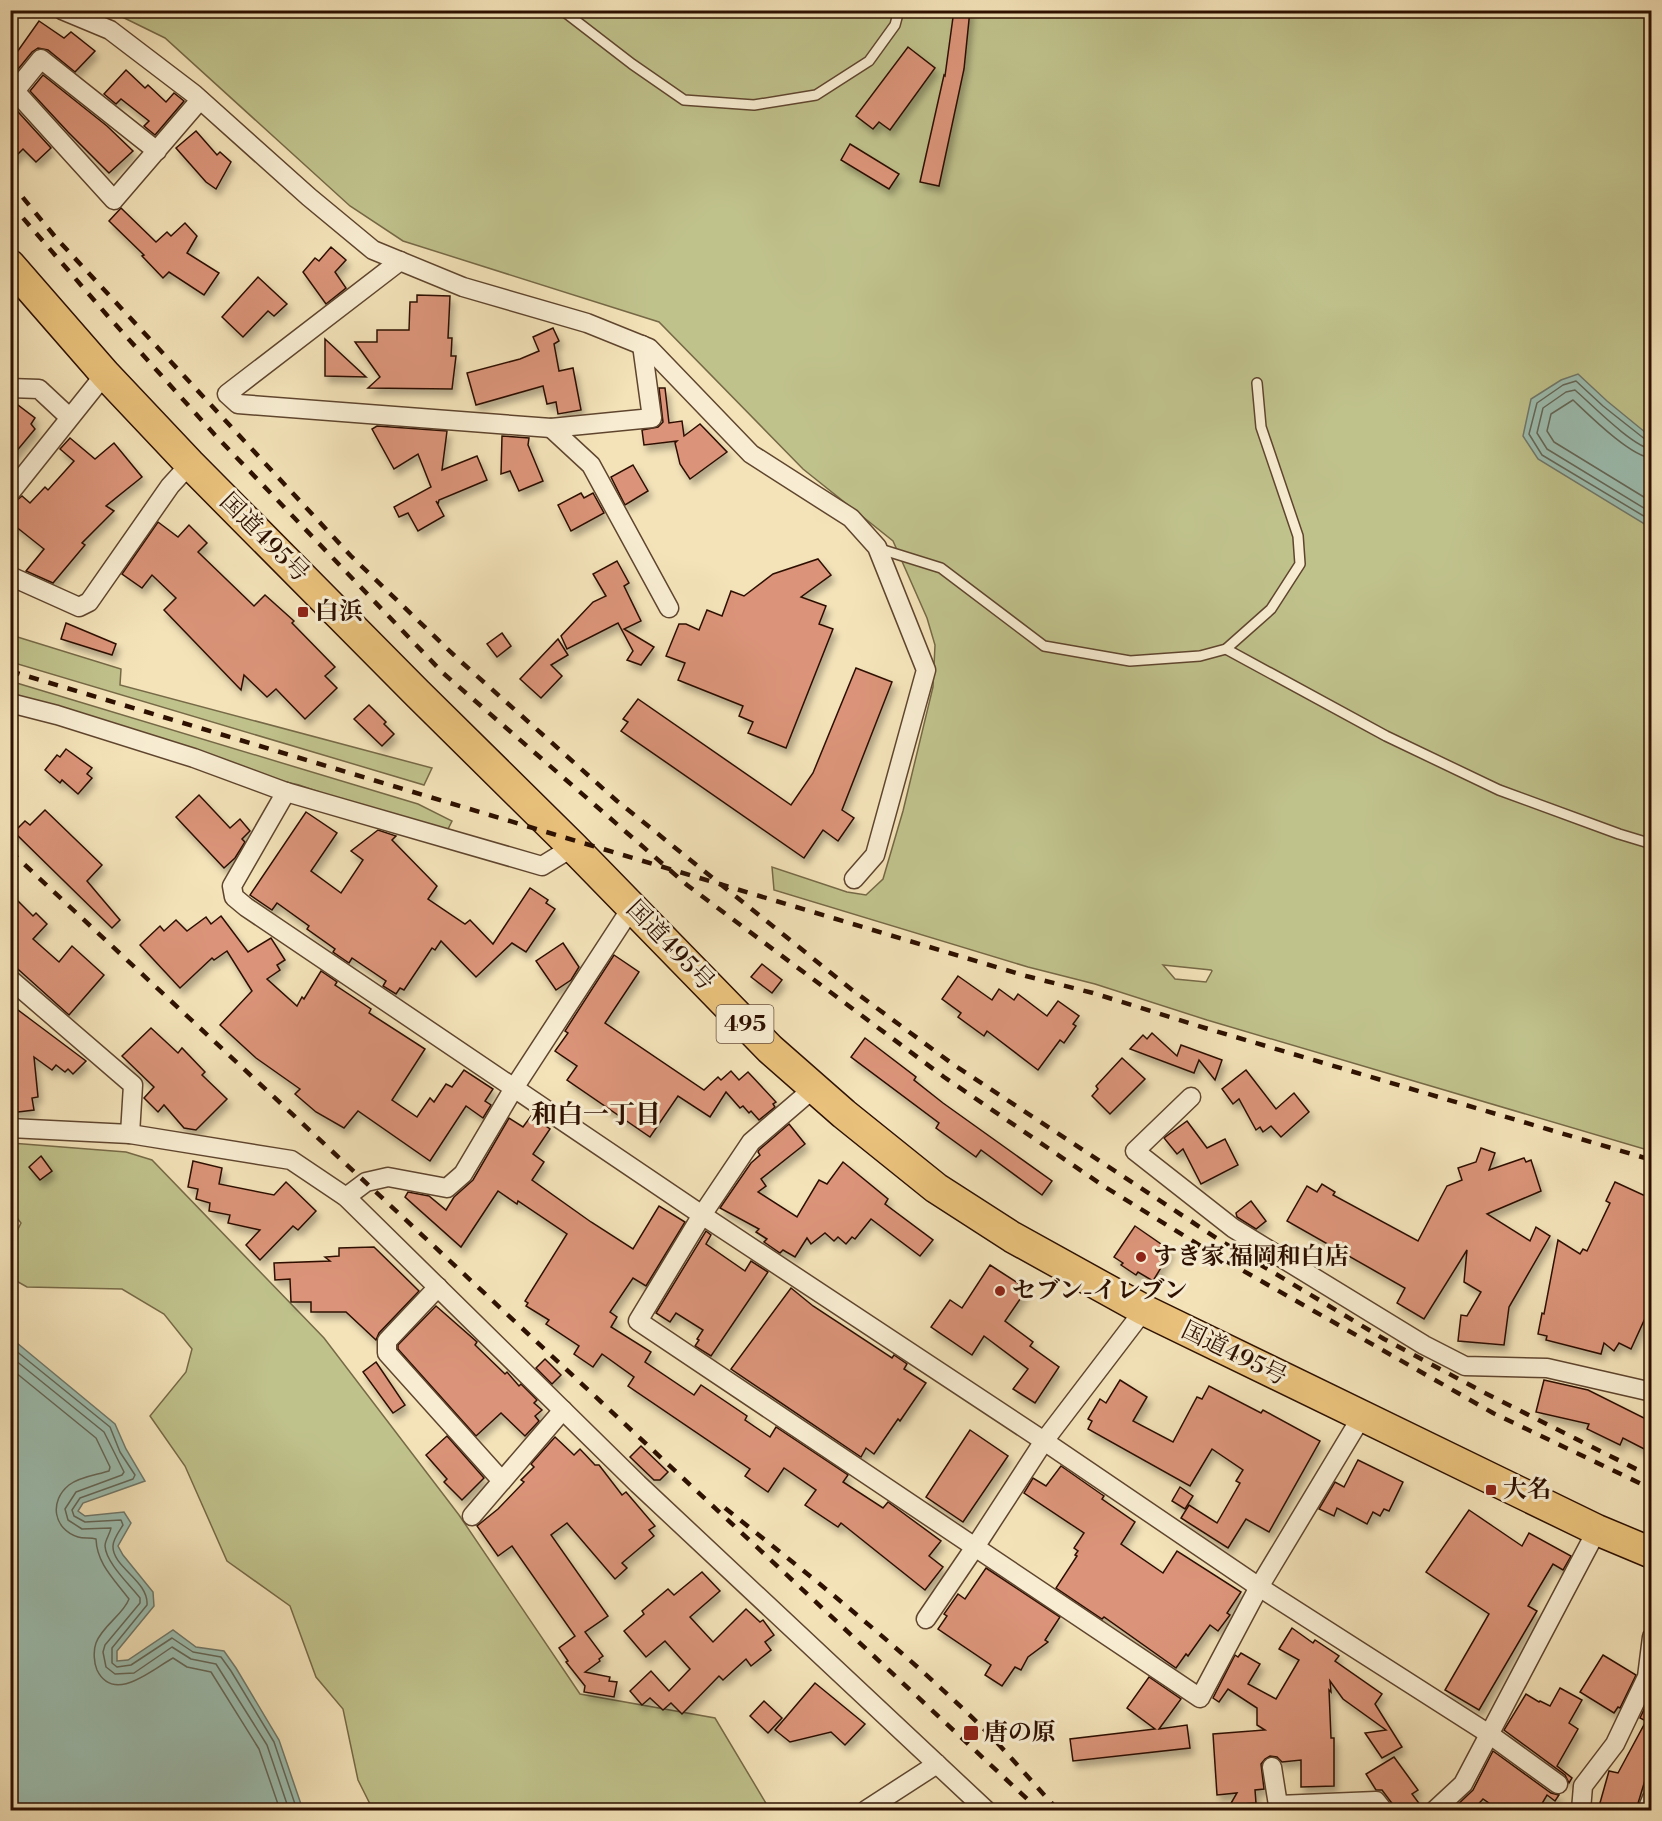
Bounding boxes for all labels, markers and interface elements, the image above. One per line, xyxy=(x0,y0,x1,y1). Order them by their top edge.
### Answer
street label: 国道495号 xyxy=(213,487,315,589)
place label: 白浜 xyxy=(315,597,363,627)
marker: 白浜 xyxy=(296,605,310,619)
street label: 国道495号 xyxy=(620,895,720,997)
road number: 495 xyxy=(716,1005,774,1043)
district label: 和白一丁目 xyxy=(531,1099,661,1131)
place label: すき家 福岡和白店 xyxy=(1153,1242,1349,1272)
marker: すき家 福岡和白店 xyxy=(1134,1250,1148,1264)
place label: セブン-イレブン xyxy=(1012,1276,1188,1306)
marker: セブン-イレブン xyxy=(993,1284,1007,1298)
street label: 国道495号 xyxy=(1176,1316,1292,1392)
place label: 大名 xyxy=(1503,1475,1551,1505)
marker: 大名 xyxy=(1484,1483,1498,1497)
place label: 唐の原 xyxy=(984,1718,1056,1748)
marker: 唐の原 xyxy=(962,1724,980,1742)

